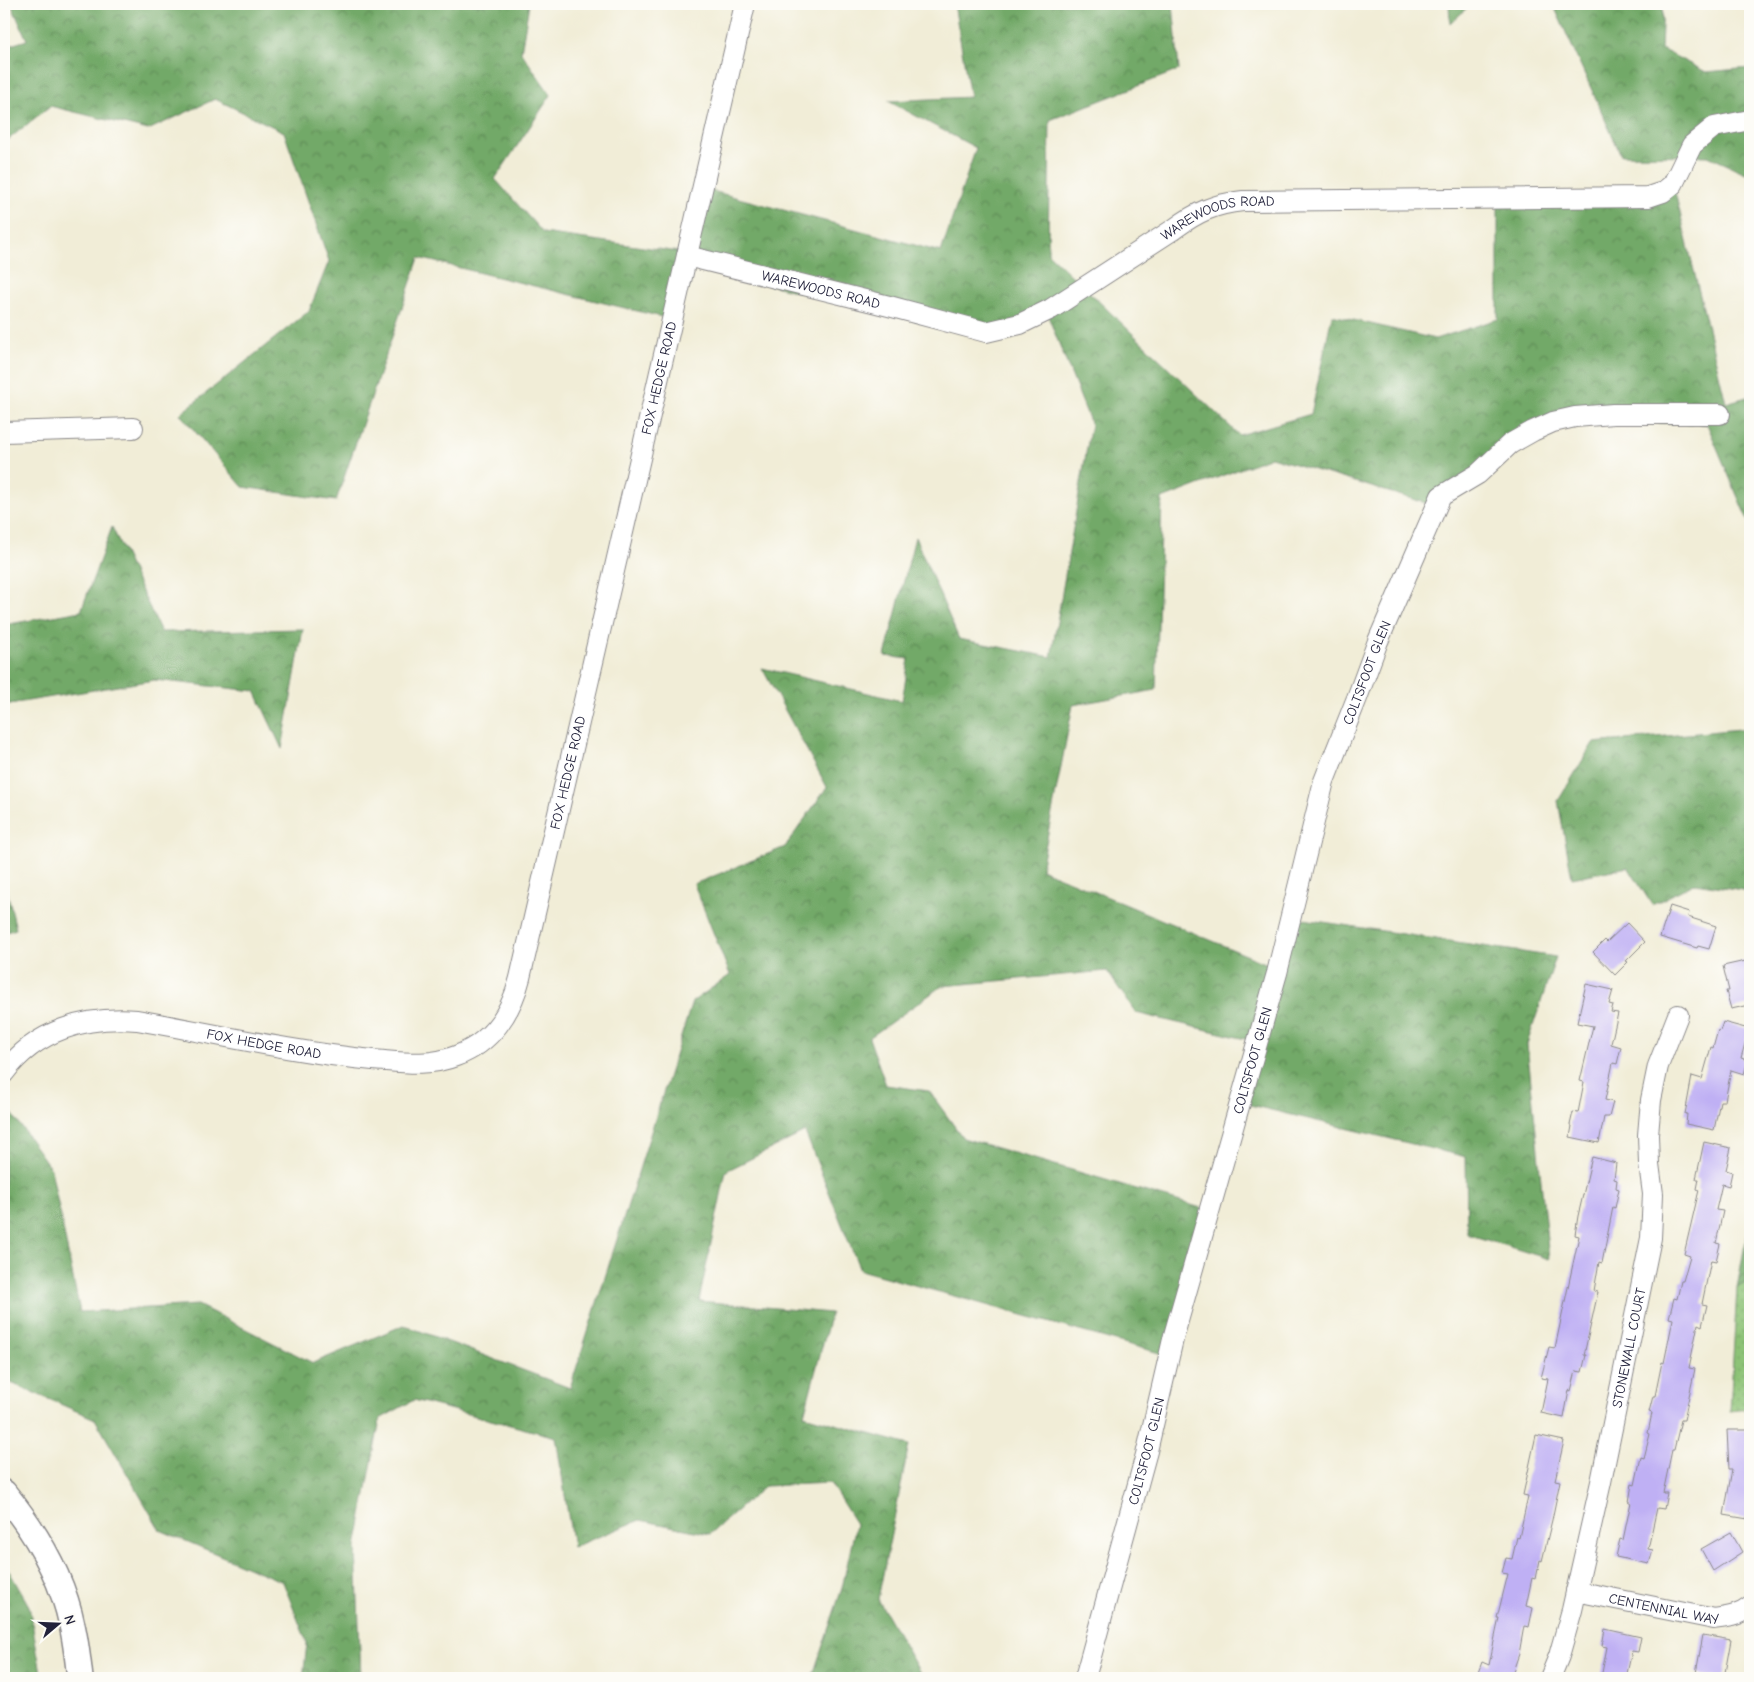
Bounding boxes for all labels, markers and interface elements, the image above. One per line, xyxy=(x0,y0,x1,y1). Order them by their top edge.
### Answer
street label: WAREWOODS ROAD xyxy=(1157,192,1275,244)
street label: WAREWOODS ROAD xyxy=(760,266,882,312)
street label: FOX HEDGE ROAD xyxy=(637,319,680,436)
street label: COLTSFOOT GLEN xyxy=(1339,618,1394,727)
street label: FOX HEDGE ROAD xyxy=(546,714,589,831)
street label: COLTSFOOT GLEN xyxy=(1229,1005,1275,1116)
street label: FOX HEDGE ROAD xyxy=(205,1025,323,1062)
street label: STONEWALL COURT xyxy=(1608,1285,1649,1409)
street label: COLTSFOOT GLEN xyxy=(1124,1396,1168,1507)
street label: CENTENNIAL WAY xyxy=(1607,1589,1722,1628)
north arrow xyxy=(32,1600,82,1650)
text: N xyxy=(60,1613,79,1627)

